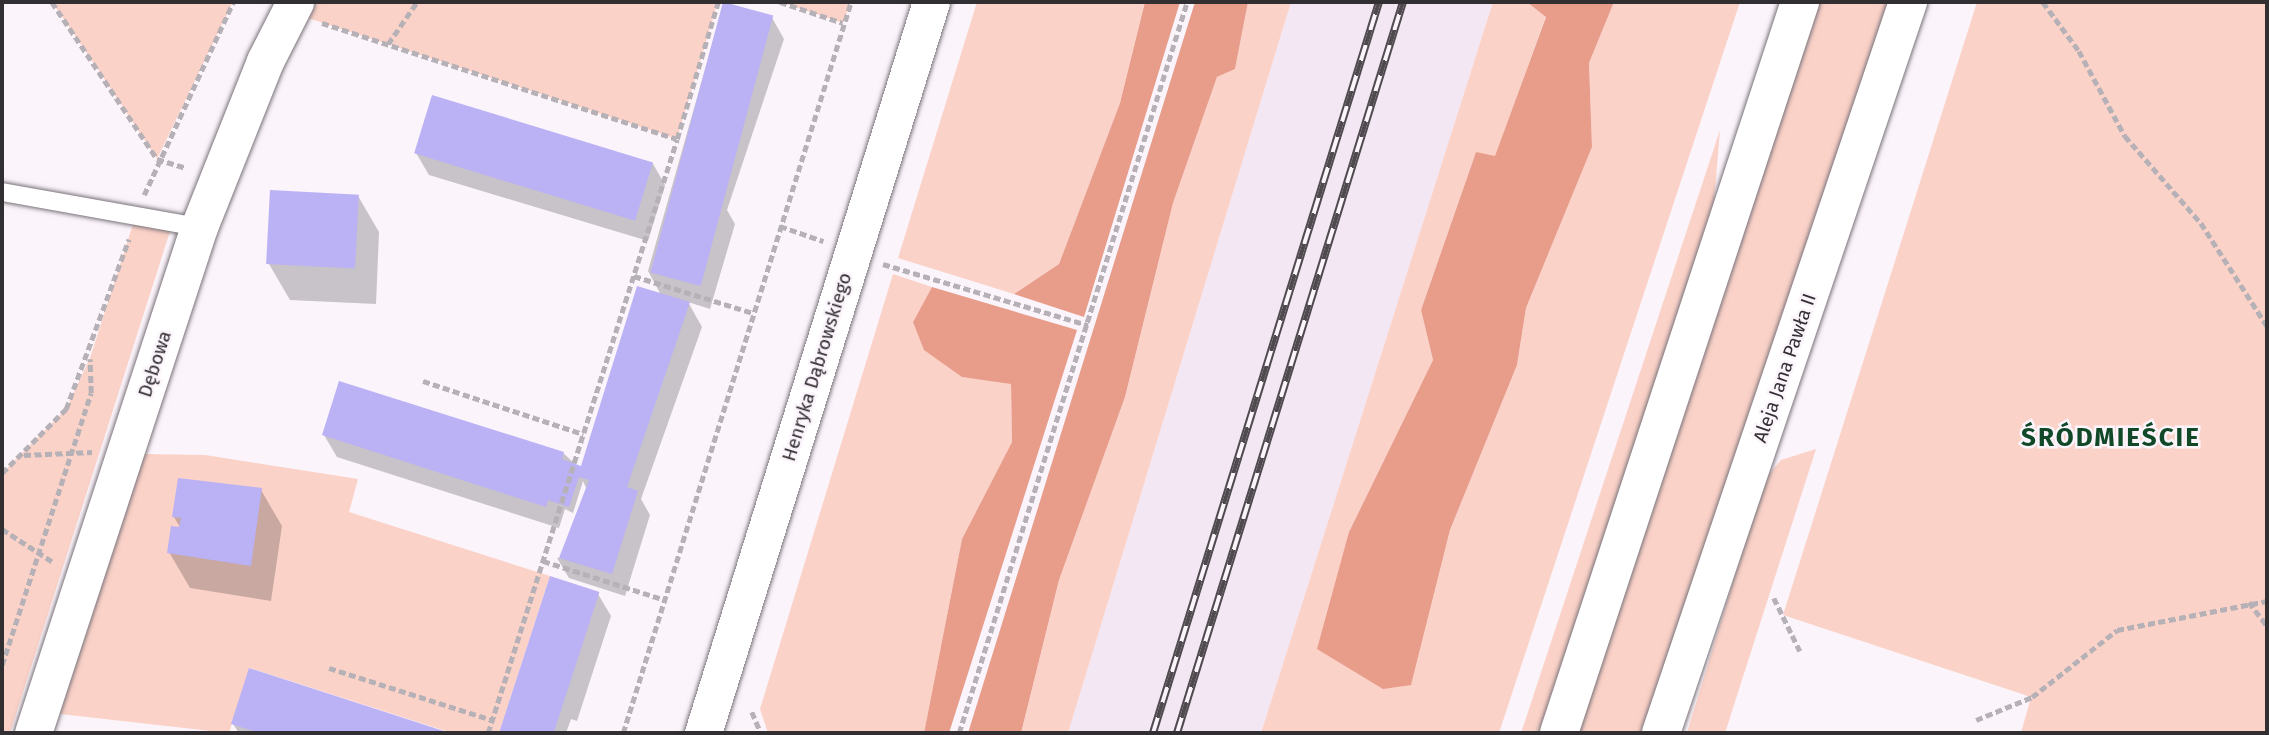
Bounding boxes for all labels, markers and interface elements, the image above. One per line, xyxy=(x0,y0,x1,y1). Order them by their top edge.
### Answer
street label: Henryka Dąbrowskiego xyxy=(777,270,857,464)
street label: Aleja Jana Pawła II xyxy=(1749,290,1821,446)
street label: Dębowa xyxy=(134,328,176,400)
district label: ŚRÓDMIEŚCIE xyxy=(2022,422,2200,454)

